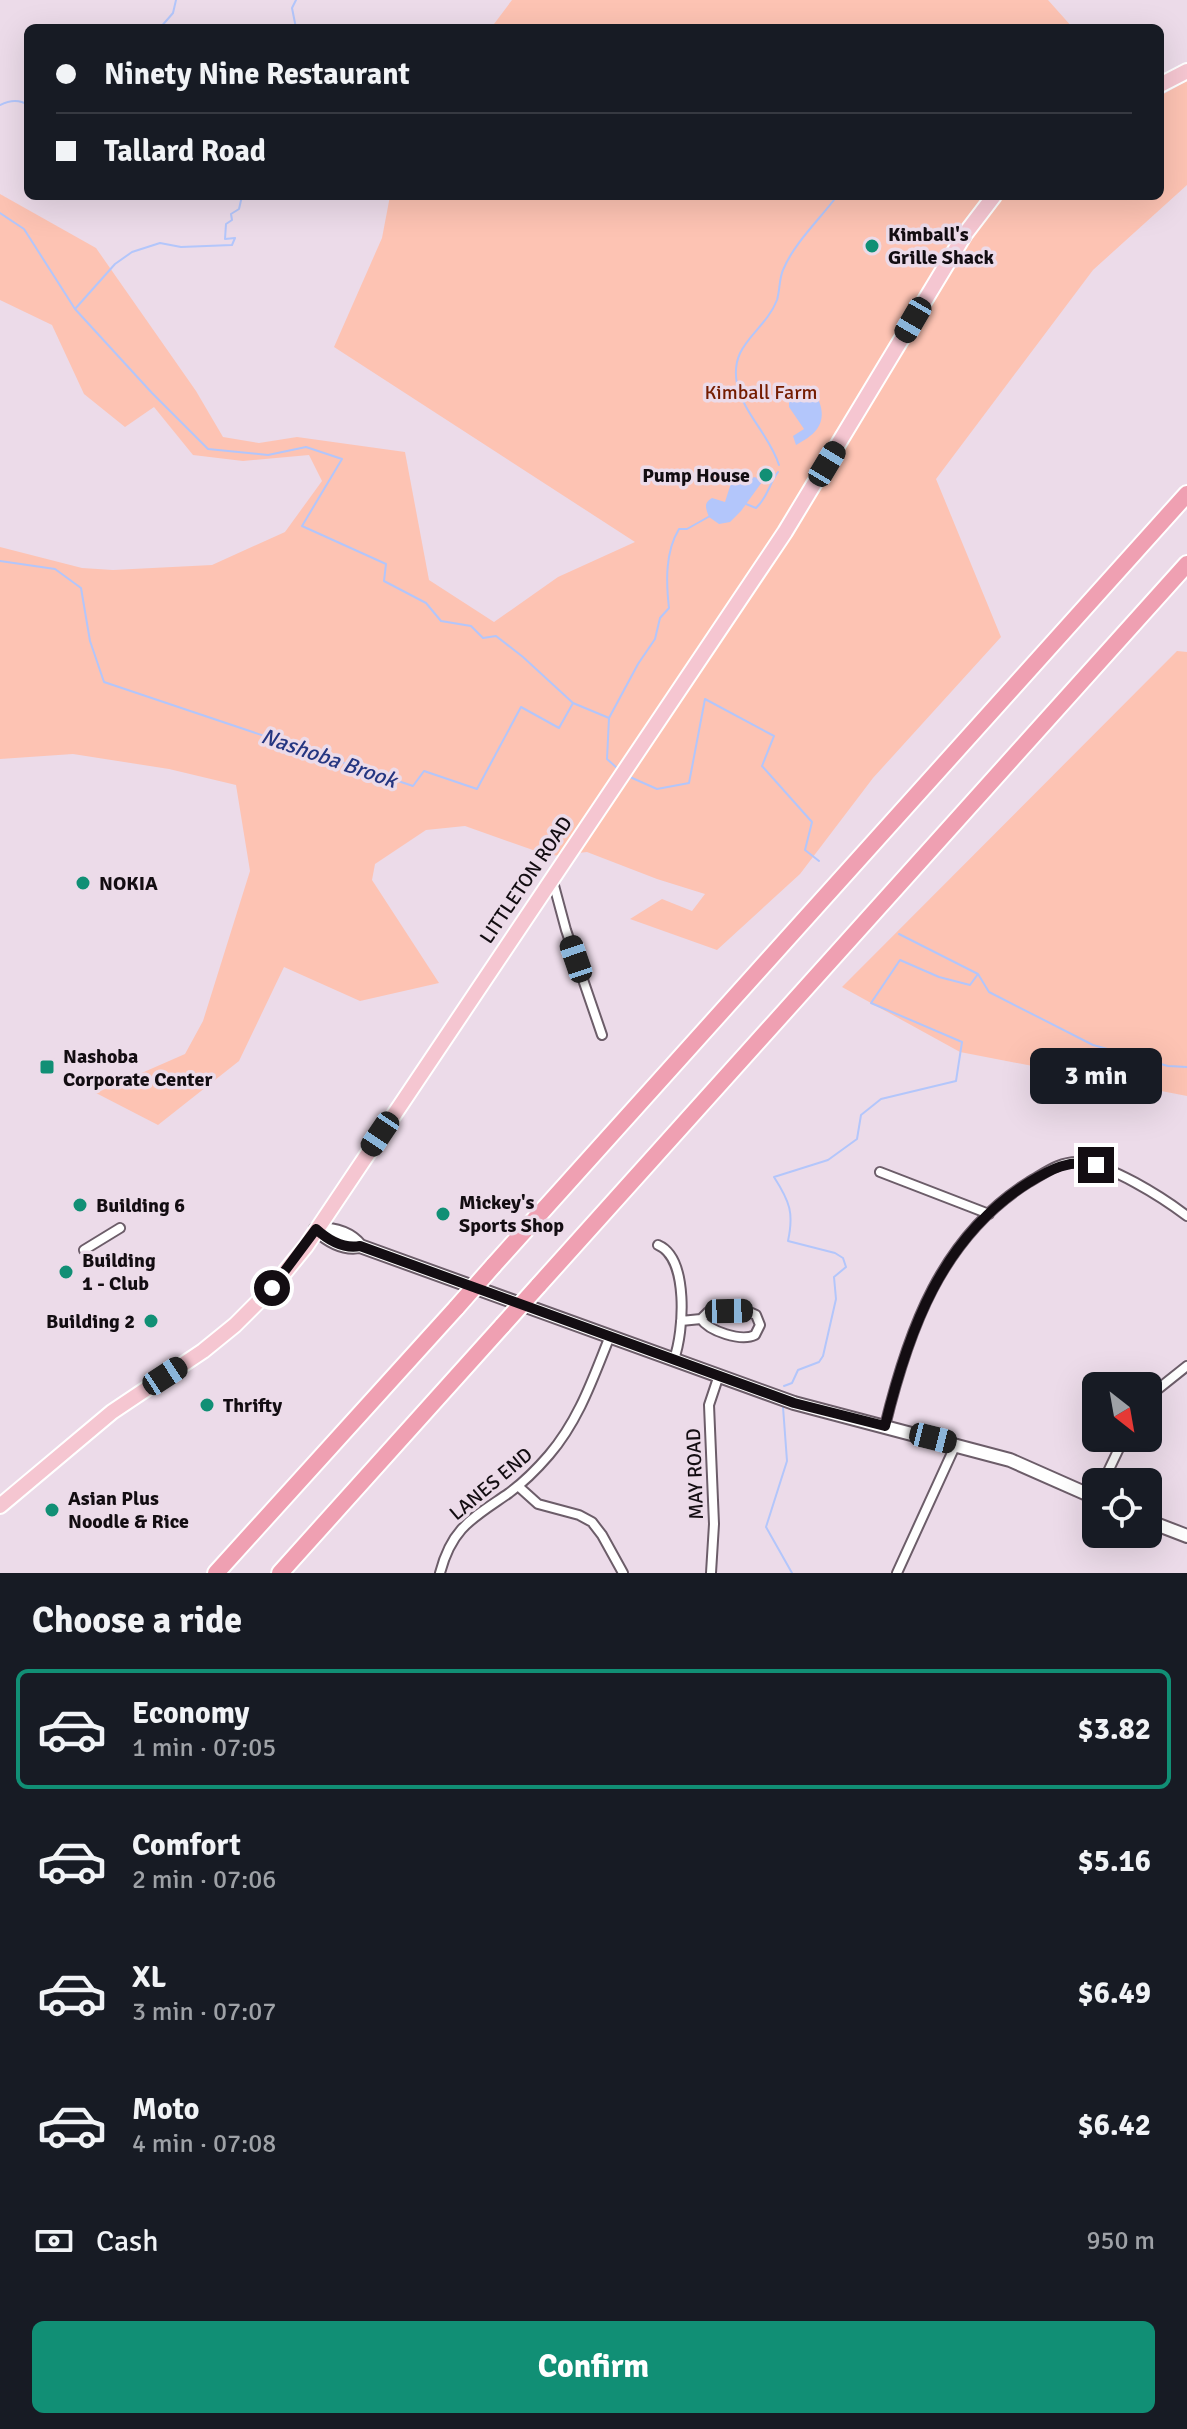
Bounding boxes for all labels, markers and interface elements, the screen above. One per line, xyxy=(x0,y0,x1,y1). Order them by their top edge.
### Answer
text: Ninety Nine Restaurant xyxy=(104,56,410,93)
text: Tallard Road xyxy=(104,133,266,170)
place label: Kimball's Grille Shack xyxy=(888,222,994,270)
marker: Kimball's Grille Shack xyxy=(863,237,881,255)
car xyxy=(891,293,935,347)
park label: Kimball Farm xyxy=(704,380,818,405)
car xyxy=(804,437,850,491)
place label: Pump House xyxy=(642,463,750,488)
marker: Pump House xyxy=(757,466,775,484)
water label: Nashoba Brook xyxy=(258,722,402,794)
street label: LITTLETON ROAD xyxy=(474,812,578,948)
place label: NOKIA xyxy=(99,871,158,896)
marker: NOKIA xyxy=(74,874,92,892)
car xyxy=(557,932,595,986)
place label: Nashoba Corporate Center xyxy=(63,1044,212,1092)
callout: 3 min xyxy=(1030,1049,1162,1105)
marker: Nashoba Corporate Center xyxy=(38,1058,56,1076)
text: 3 min xyxy=(1065,1060,1127,1092)
car xyxy=(357,1107,403,1161)
route end xyxy=(1078,1147,1114,1183)
place label: Mickey's Sports Shop xyxy=(459,1190,564,1238)
place label: Building 6 xyxy=(96,1193,185,1218)
marker: Building 6 xyxy=(71,1196,89,1214)
marker: Mickey's Sports Shop xyxy=(434,1205,452,1223)
place label: Building 1 - Club xyxy=(82,1248,156,1296)
marker: Building 1 - Club xyxy=(57,1263,75,1281)
route start xyxy=(254,1270,290,1306)
car xyxy=(705,1299,753,1323)
place label: Building 2 xyxy=(46,1309,135,1334)
marker: Building 2 xyxy=(142,1312,160,1330)
car xyxy=(138,1353,192,1399)
north arrow xyxy=(1082,1372,1162,1452)
map controls xyxy=(1082,1372,1162,1548)
place label: Thrifty xyxy=(223,1393,282,1418)
marker: Thrifty xyxy=(198,1396,216,1414)
car xyxy=(907,1421,959,1455)
street label: MAY ROAD xyxy=(681,1428,709,1520)
street label: LANES END xyxy=(444,1442,538,1526)
button: locate xyxy=(1082,1468,1162,1548)
place label: Asian Plus Noodle & Rice xyxy=(68,1486,189,1534)
marker: Asian Plus Noodle & Rice xyxy=(43,1501,61,1519)
text: Choose a ride xyxy=(32,1598,242,1643)
icon: car xyxy=(36,1693,108,1765)
text: Economy xyxy=(132,1695,249,1732)
text: $3.82 xyxy=(1078,1711,1151,1748)
text: 1 min · 07:05 xyxy=(132,1732,276,1764)
icon: car xyxy=(36,1825,108,1897)
text: Comfort xyxy=(132,1827,241,1864)
text: $5.16 xyxy=(1078,1843,1151,1880)
text: 2 min · 07:06 xyxy=(132,1864,276,1896)
icon: car xyxy=(36,1957,108,2029)
text: XL xyxy=(132,1959,166,1996)
text: $6.49 xyxy=(1078,1975,1151,2012)
text: 3 min · 07:07 xyxy=(132,1996,276,2028)
icon: car xyxy=(36,2089,108,2161)
text: Moto xyxy=(132,2091,199,2128)
text: $6.42 xyxy=(1078,2107,1151,2144)
text: 4 min · 07:08 xyxy=(132,2128,276,2160)
icon: cash xyxy=(32,2219,76,2263)
text: Cash xyxy=(96,2223,159,2260)
text: 950 m xyxy=(1086,2225,1155,2257)
button: Confirm xyxy=(32,2321,1155,2413)

